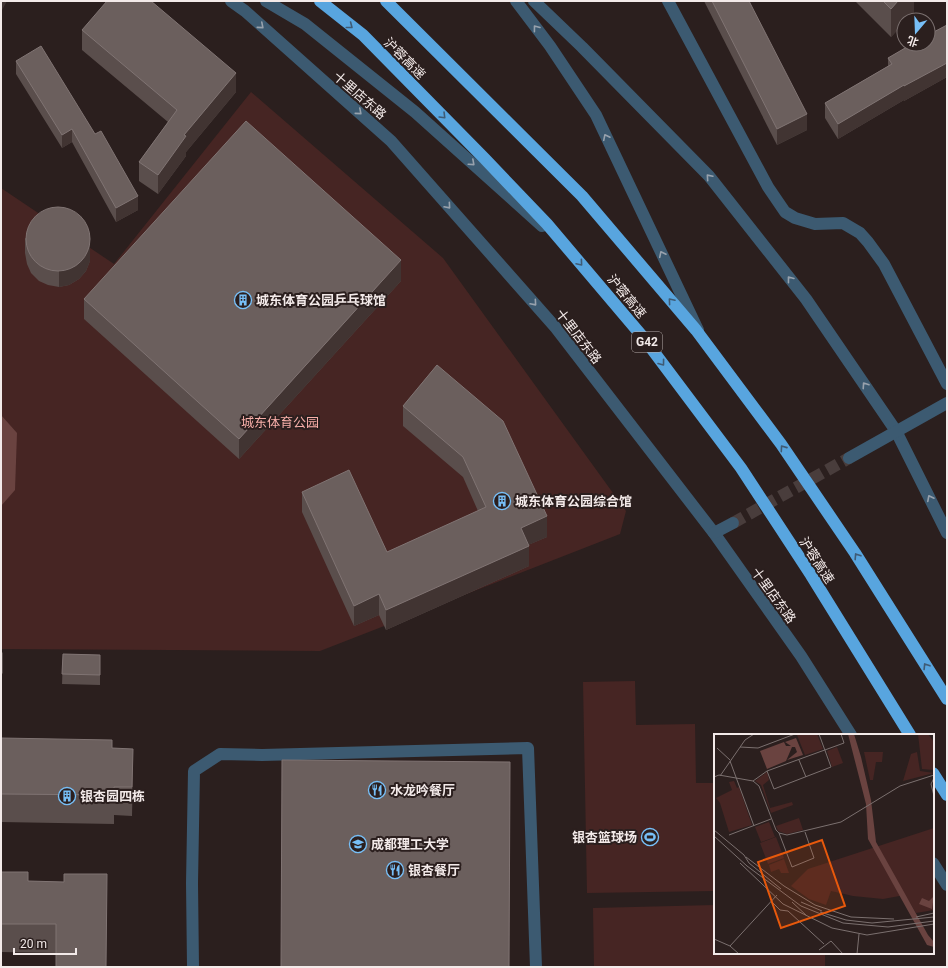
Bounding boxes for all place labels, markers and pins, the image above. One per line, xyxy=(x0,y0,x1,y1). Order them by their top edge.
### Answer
building icon: 城东体育公园乒乓球馆 xyxy=(233,290,253,310)
place label: 城东体育公园乒乓球馆 xyxy=(256,293,386,308)
building icon: 城东体育公园综合馆 xyxy=(492,491,512,511)
place label: 城东体育公园综合馆 xyxy=(515,494,632,509)
restaurant icon: 水龙吟餐厅 xyxy=(367,780,387,800)
place label: 水龙吟餐厅 xyxy=(390,783,455,798)
building icon: 银杏园四栋 xyxy=(57,786,77,806)
place label: 银杏园四栋 xyxy=(80,789,145,804)
sports icon: 银杏篮球场 xyxy=(640,827,660,847)
place label: 银杏篮球场 xyxy=(572,830,637,845)
school or university icon: 成都理工大学 xyxy=(348,834,368,854)
place label: 成都理工大学 xyxy=(371,837,449,852)
restaurant icon: 银杏餐厅 xyxy=(385,860,405,880)
place label: 银杏餐厅 xyxy=(408,863,460,878)

